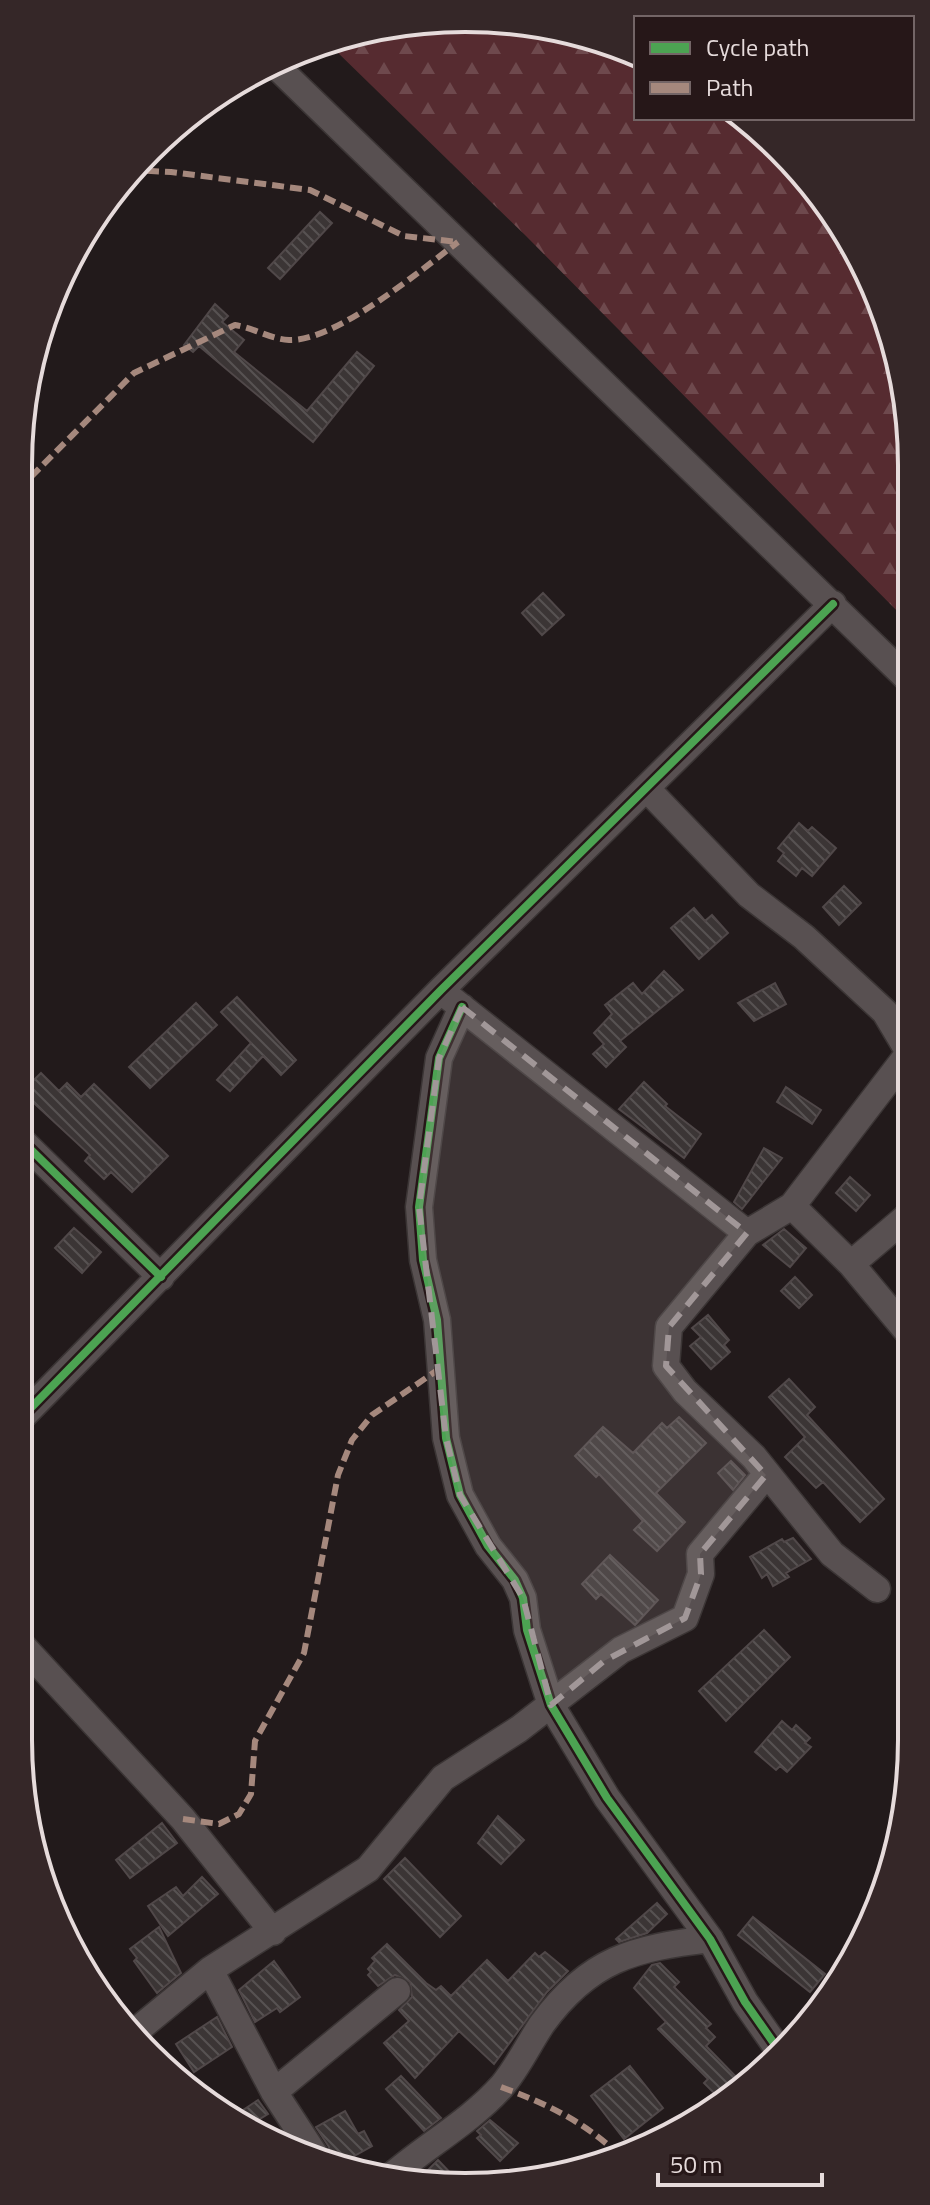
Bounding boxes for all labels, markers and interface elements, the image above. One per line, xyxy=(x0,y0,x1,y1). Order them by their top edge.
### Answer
legend xyxy=(634,16,914,120)
text: Cycle path xyxy=(706,29,809,65)
text: Path xyxy=(706,69,753,105)
scale bar xyxy=(658,2137,822,2187)
text: 50 m xyxy=(670,2146,722,2182)

